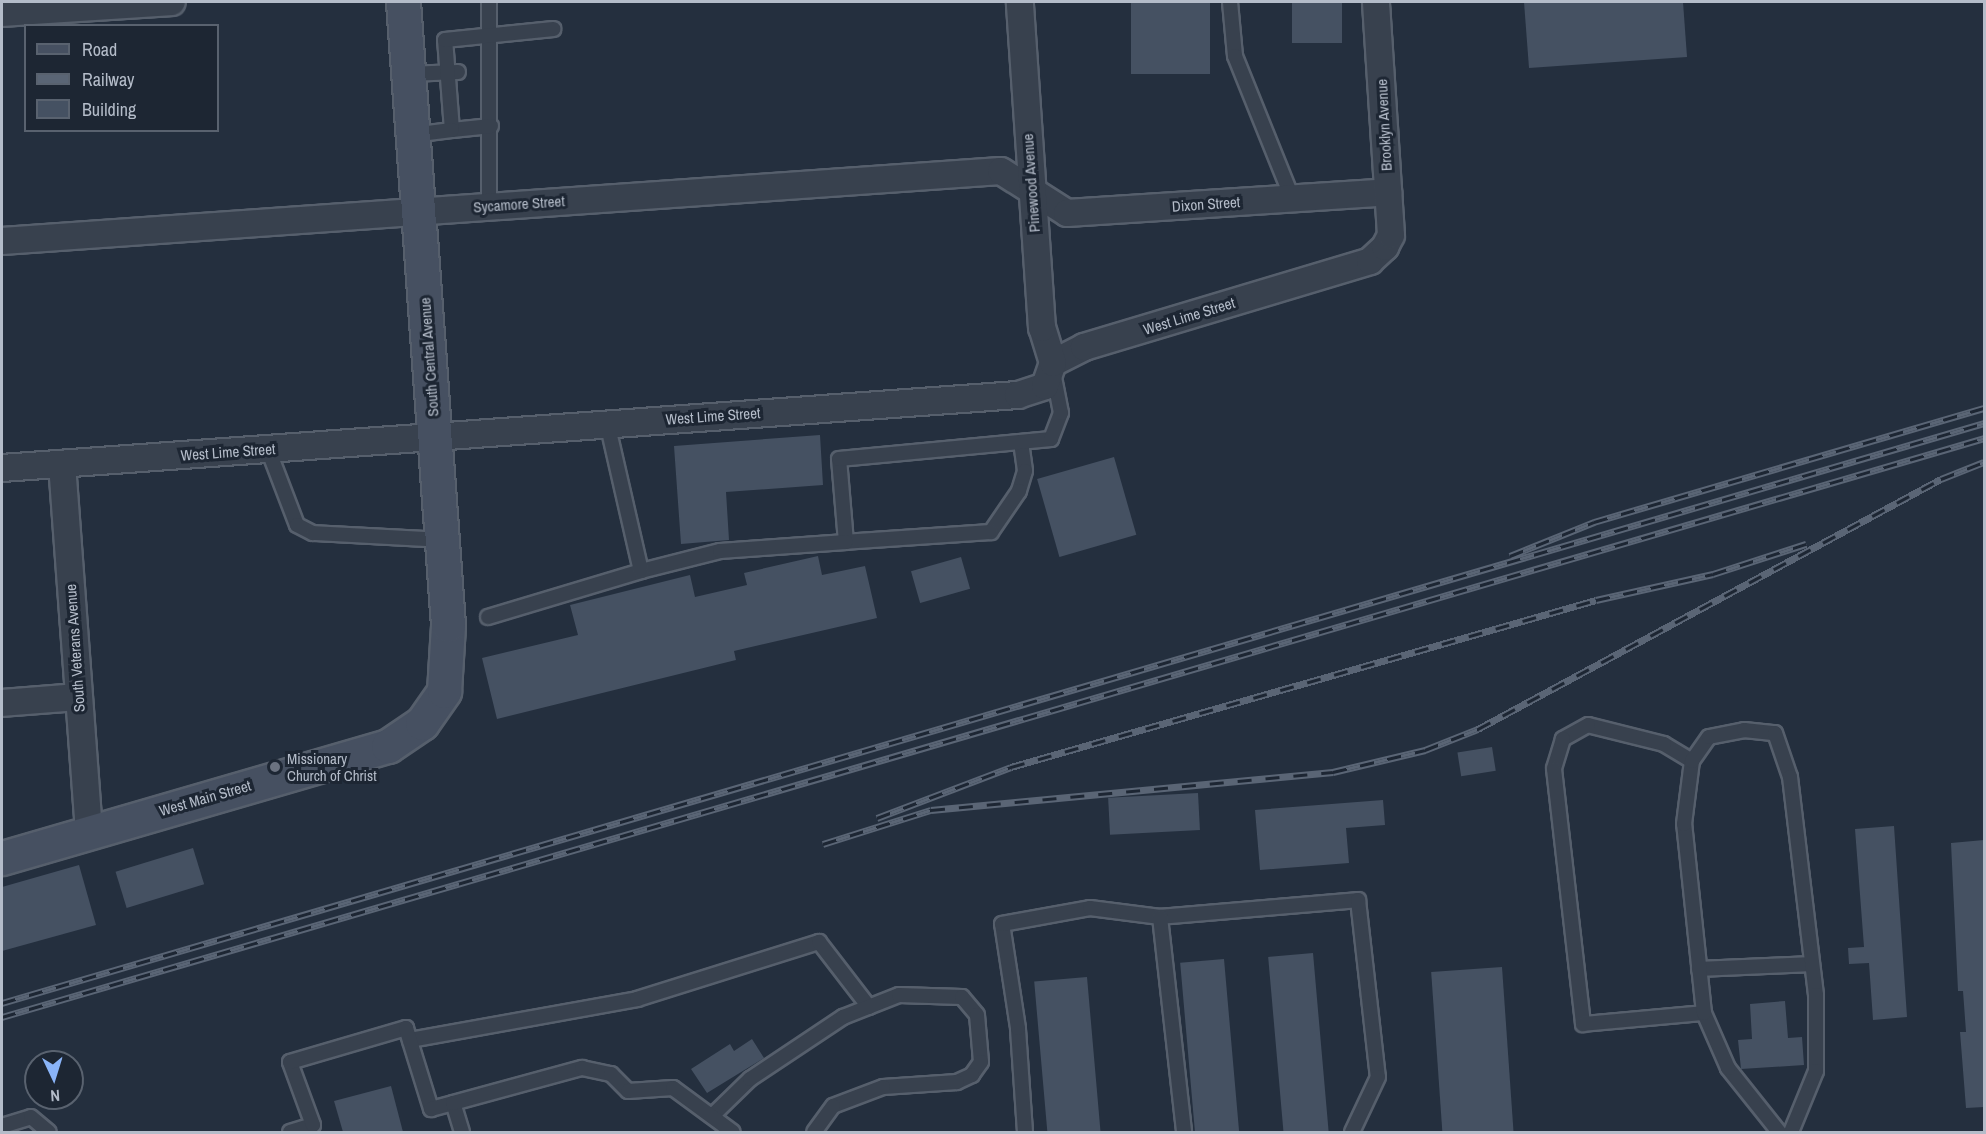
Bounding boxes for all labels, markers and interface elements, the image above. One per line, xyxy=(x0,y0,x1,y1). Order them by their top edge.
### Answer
legend xyxy=(24,24,219,132)
text: Road xyxy=(82,37,117,62)
text: Railway xyxy=(82,67,135,92)
street label: Brooklyn Avenue xyxy=(1373,78,1395,172)
text: Building xyxy=(82,97,136,122)
street label: Pinewood Avenue xyxy=(1019,133,1043,233)
street label: Sycamore Street xyxy=(473,192,565,216)
street label: Dixon Street xyxy=(1171,193,1241,215)
street label: West Lime Street xyxy=(1141,294,1237,338)
street label: South Central Avenue xyxy=(416,296,442,418)
street label: West Lime Street xyxy=(665,404,761,428)
street label: West Lime Street xyxy=(180,440,276,464)
street label: South Veterans Avenue xyxy=(62,583,88,713)
place label: Missionary Church of Christ xyxy=(287,749,377,784)
marker: Missionary Church of Christ xyxy=(268,760,282,774)
street label: West Main Street xyxy=(157,776,253,820)
north arrow xyxy=(24,1050,84,1110)
text: N xyxy=(50,1085,61,1107)

